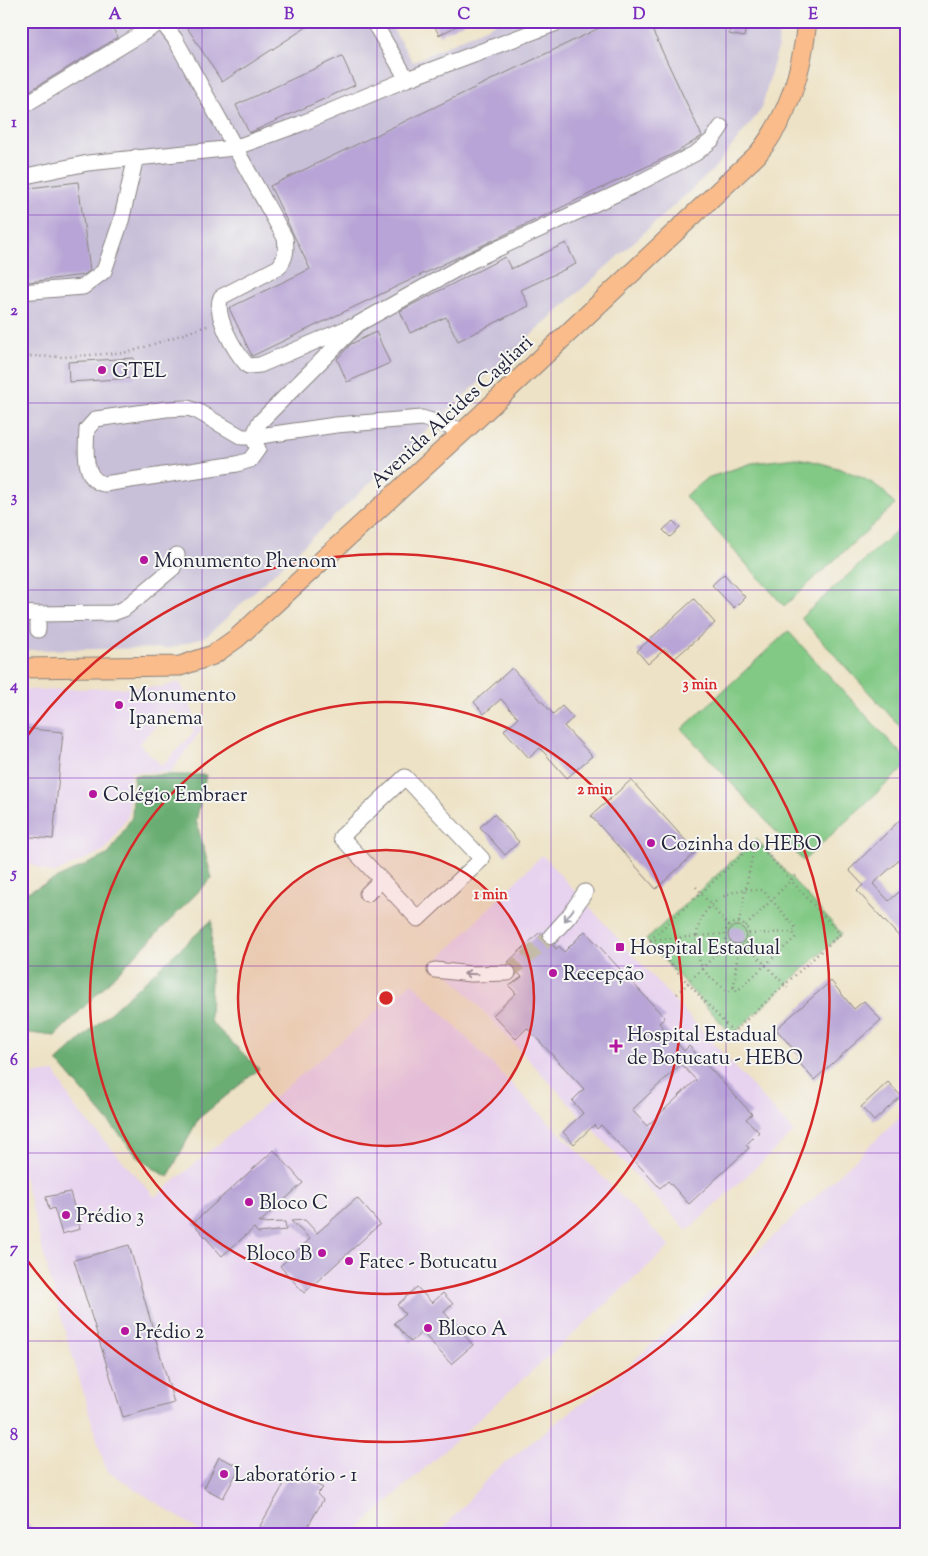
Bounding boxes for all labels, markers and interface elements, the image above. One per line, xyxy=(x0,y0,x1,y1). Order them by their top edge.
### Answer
text: A xyxy=(109,4,122,27)
text: B xyxy=(284,4,294,27)
text: C xyxy=(458,4,471,27)
text: D xyxy=(633,4,646,27)
text: E xyxy=(808,4,818,27)
text: 1 xyxy=(11,112,17,135)
text: 2 xyxy=(10,300,18,323)
street label: Avenida Alcides Cagliari xyxy=(365,329,541,496)
place label: GTEL xyxy=(112,358,167,387)
marker: GTEL xyxy=(96,364,108,376)
text: 3 xyxy=(11,487,18,510)
place label: Monumento Phenom xyxy=(154,548,337,577)
marker: Monumento Phenom xyxy=(138,554,150,566)
text: 4 xyxy=(9,675,18,698)
text: 3 min xyxy=(683,675,718,696)
place label: Monumento Ipanema xyxy=(129,682,236,734)
marker: Monumento Ipanema xyxy=(113,699,125,711)
text: 2 min xyxy=(577,780,613,801)
place label: Colégio Embraer xyxy=(103,782,248,811)
marker: Colégio Embraer xyxy=(87,788,99,800)
place label: Cozinha do HEBO xyxy=(661,831,822,860)
marker: Cozinha do HEBO xyxy=(645,837,657,849)
text: 5 xyxy=(9,863,17,886)
text: 1 min xyxy=(474,885,508,906)
one-way arrow xyxy=(564,908,574,922)
place label: Hospital Estadual xyxy=(630,935,781,964)
marker: Hospital Estadual xyxy=(614,941,626,953)
place label: Recepção xyxy=(563,961,644,990)
marker: Recepção xyxy=(547,967,559,979)
one-way arrow xyxy=(464,969,480,978)
centre of rings xyxy=(377,989,395,1007)
place label: Hospital Estadual de Botucatu - HEBO xyxy=(627,1022,803,1074)
marker: Hospital Estadual de Botucatu - HEBO xyxy=(609,1039,623,1053)
text: 6 xyxy=(10,1050,18,1073)
place label: Bloco C xyxy=(259,1190,328,1219)
marker: Bloco C xyxy=(243,1196,255,1208)
place label: Prédio 3 xyxy=(76,1203,144,1232)
marker: Prédio 3 xyxy=(60,1209,72,1221)
text: 7 xyxy=(10,1238,19,1261)
place label: Bloco B xyxy=(246,1241,312,1270)
marker: Bloco B xyxy=(316,1247,328,1259)
place label: Fatec - Botucatu xyxy=(359,1249,498,1278)
marker: Fatec - Botucatu xyxy=(343,1255,355,1267)
place label: Bloco A xyxy=(438,1316,507,1345)
place label: Prédio 2 xyxy=(135,1319,204,1348)
marker: Bloco A xyxy=(422,1322,434,1334)
marker: Prédio 2 xyxy=(119,1325,131,1337)
text: 8 xyxy=(10,1425,18,1448)
place label: Laboratório - 1 xyxy=(234,1462,358,1491)
marker: Laboratório - 1 xyxy=(218,1468,230,1480)

